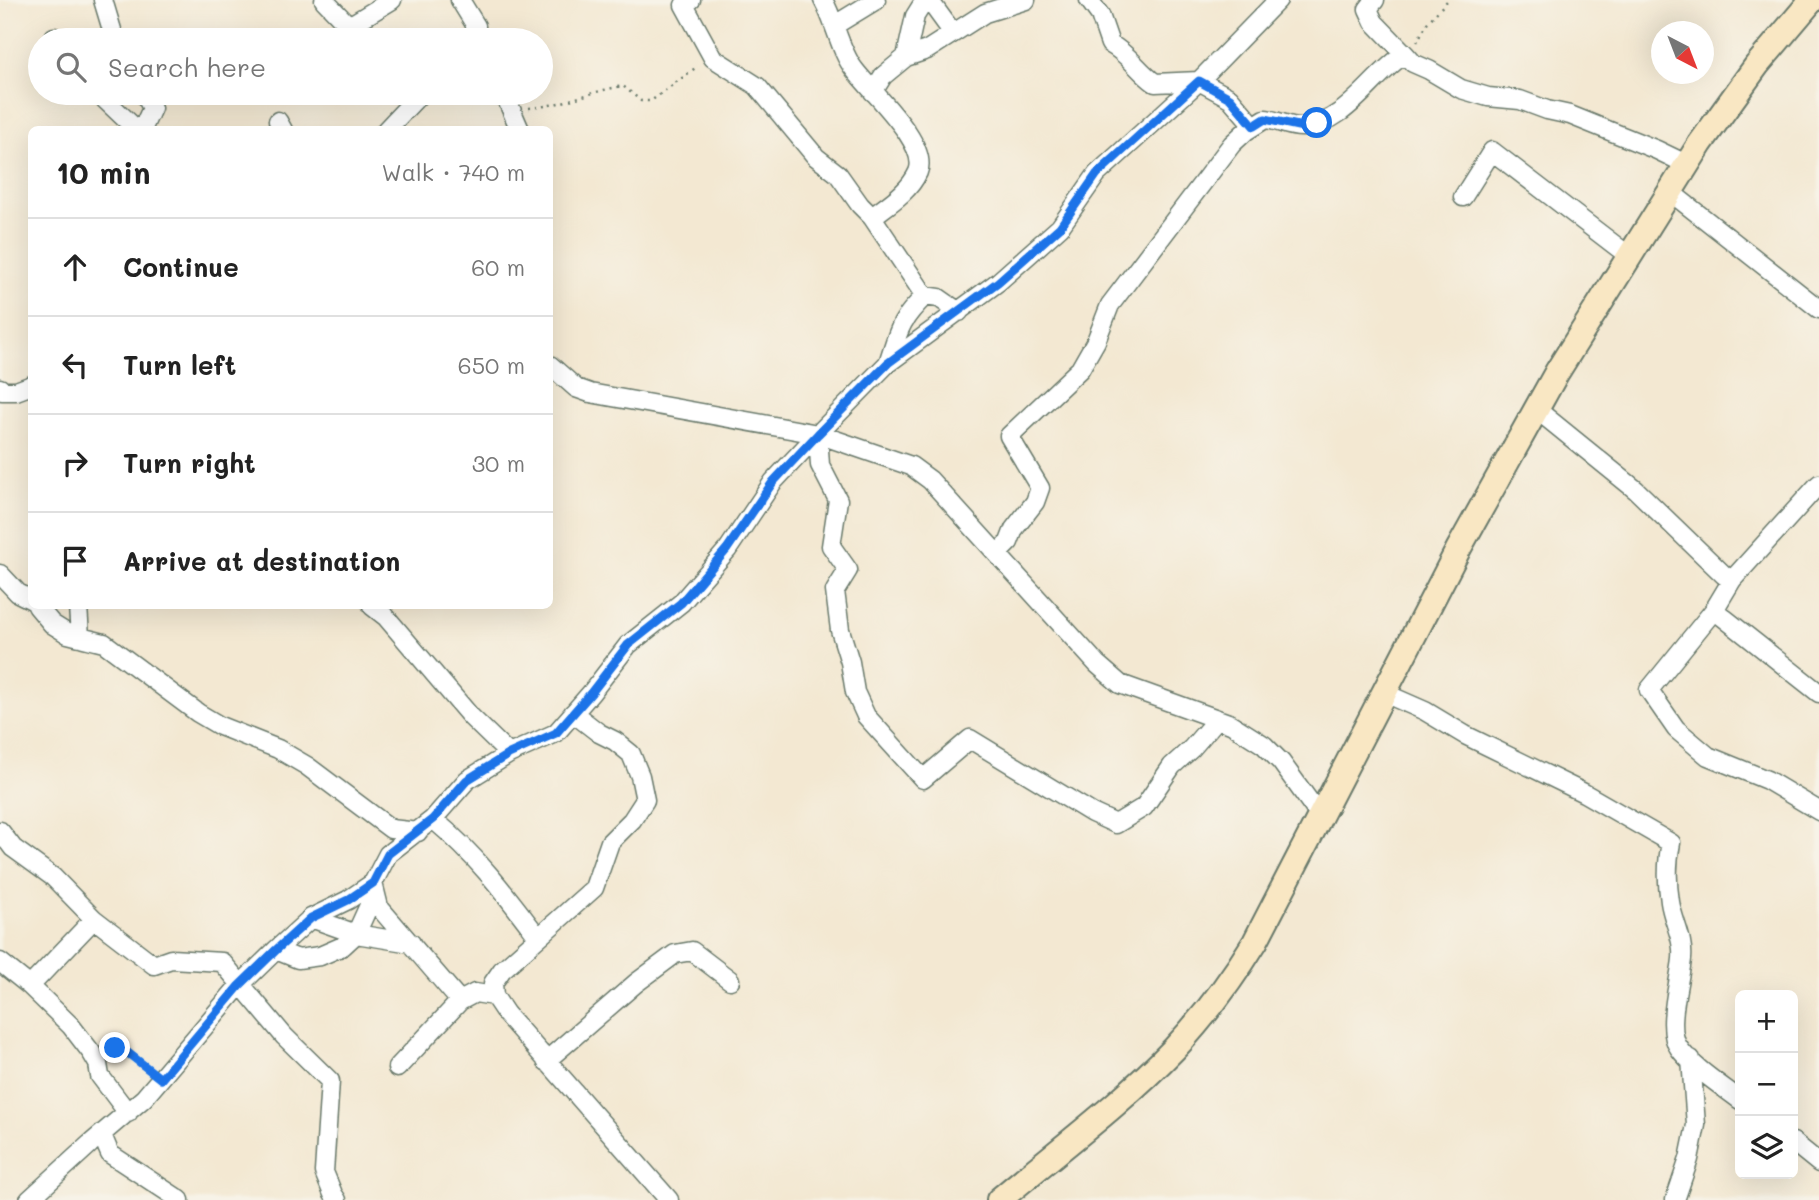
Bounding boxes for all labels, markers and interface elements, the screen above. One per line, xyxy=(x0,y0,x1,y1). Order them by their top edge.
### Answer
north arrow xyxy=(1651,21,1714,84)
search box xyxy=(28,28,553,105)
icon: search xyxy=(52,48,90,86)
text: Search here xyxy=(108,50,266,84)
route start xyxy=(1301,107,1332,138)
text: 10 min xyxy=(56,152,151,192)
text: Walk · 740 m xyxy=(382,157,525,187)
icon: ahead xyxy=(56,248,94,286)
text: Continue xyxy=(123,250,239,284)
text: 60 m xyxy=(471,252,525,282)
icon: left xyxy=(56,346,94,384)
text: Turn left xyxy=(123,348,236,382)
text: 650 m xyxy=(458,350,525,380)
icon: right xyxy=(56,444,94,482)
text: Turn right xyxy=(123,446,256,480)
text: 30 m xyxy=(472,448,525,478)
icon: arrive xyxy=(56,542,94,580)
text: Arrive at destination xyxy=(123,544,400,578)
map controls xyxy=(1735,990,1798,1179)
button: + xyxy=(1735,990,1798,1053)
route end xyxy=(99,1032,130,1063)
button: − xyxy=(1735,1053,1798,1116)
button: layers xyxy=(1735,1116,1798,1179)

